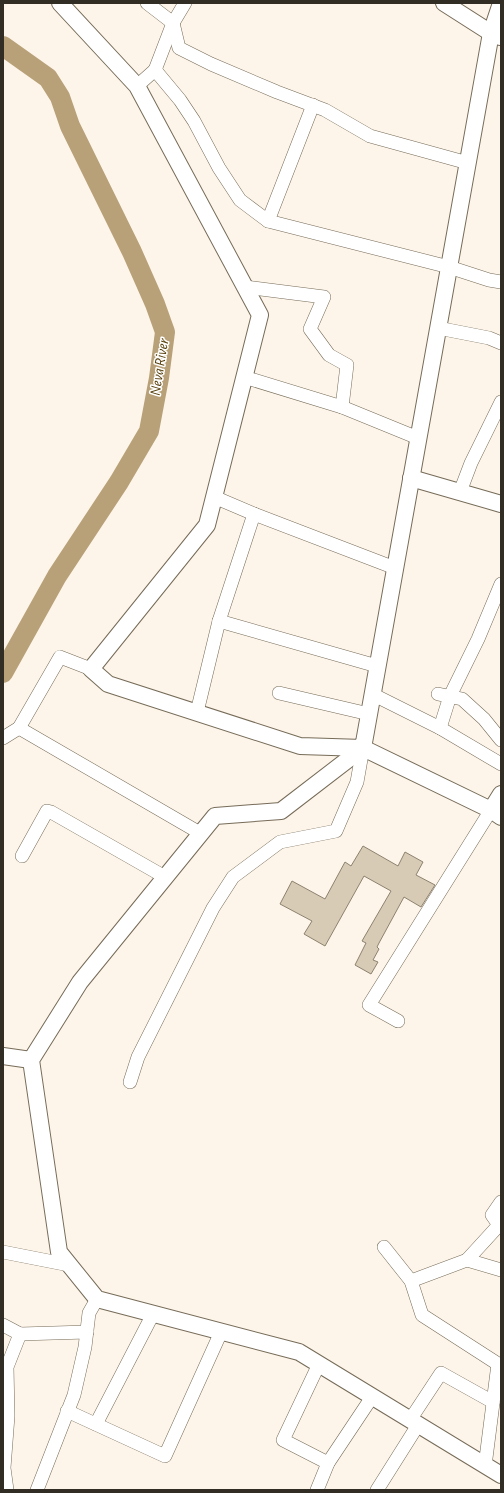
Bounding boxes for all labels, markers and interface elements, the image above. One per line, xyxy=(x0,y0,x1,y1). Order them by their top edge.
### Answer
water label: Neva River xyxy=(148,336,172,397)

